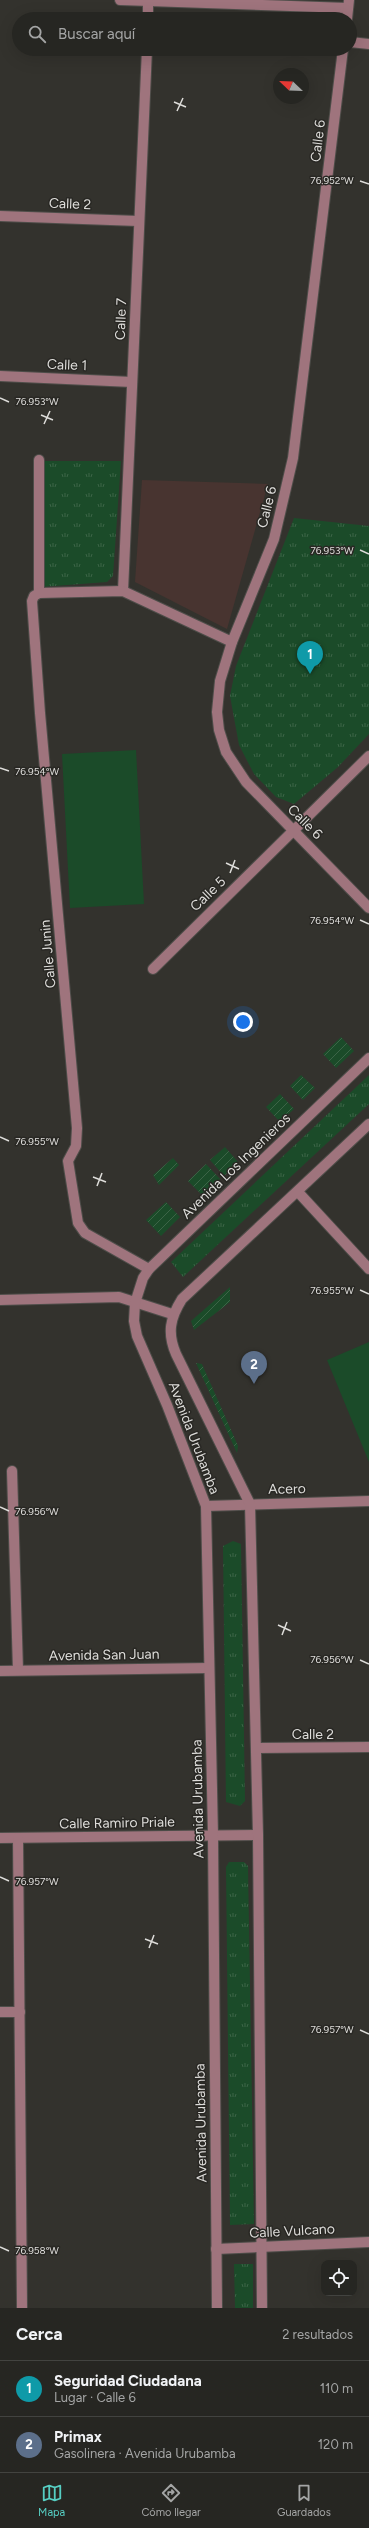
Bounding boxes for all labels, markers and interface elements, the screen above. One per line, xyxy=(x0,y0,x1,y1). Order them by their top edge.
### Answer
search box xyxy=(12,12,357,56)
icon: search xyxy=(26,23,48,45)
text: Buscar aquí xyxy=(58,25,135,43)
north arrow xyxy=(273,68,309,104)
street label: Calle 6 xyxy=(307,119,329,163)
text: 76.952°W xyxy=(310,174,354,187)
street label: Calle 2 xyxy=(49,195,91,213)
street label: Calle 7 xyxy=(112,297,130,340)
street label: Calle 1 xyxy=(47,356,87,374)
text: 76.953°W xyxy=(15,395,59,408)
street label: Calle 6 xyxy=(254,484,280,530)
text: 76.953°W xyxy=(310,544,354,557)
pin: 1 xyxy=(297,641,323,674)
text: 76.954°W xyxy=(15,765,59,778)
street label: Calle 6 xyxy=(284,801,326,843)
street label: Calle 5 xyxy=(187,873,229,915)
text: 76.954°W xyxy=(310,914,354,927)
street label: Calle Junin xyxy=(37,919,59,989)
your location xyxy=(233,1012,253,1032)
street label: Avenida Los Ingenieros xyxy=(178,1110,294,1222)
text: 76.955°W xyxy=(15,1135,59,1148)
text: 76.955°W xyxy=(310,1284,354,1297)
pin: 2 xyxy=(241,1351,267,1384)
street label: Avenida Urubamba xyxy=(165,1379,223,1497)
street label: Acero xyxy=(268,1480,306,1498)
text: 76.956°W xyxy=(15,1505,59,1518)
street label: Avenida San Juan xyxy=(48,1646,160,1664)
text: 76.956°W xyxy=(310,1653,354,1666)
street label: Calle 2 xyxy=(292,1726,334,1743)
street label: Avenida Urubamba xyxy=(188,1739,208,1859)
street label: Calle Ramiro Priale xyxy=(59,1813,175,1833)
text: 76.957°W xyxy=(15,1875,59,1888)
text: 76.957°W xyxy=(310,2023,354,2036)
street label: Avenida Urubamba xyxy=(191,2063,211,2183)
street label: Calle Vulcano xyxy=(249,2220,335,2242)
text: 76.958°W xyxy=(15,2244,59,2257)
map controls xyxy=(321,2260,357,2296)
button: locate xyxy=(321,2260,357,2296)
text: Cerca xyxy=(16,2324,63,2344)
text: 2 resultados xyxy=(282,2327,353,2342)
text: Seguridad Ciudadana xyxy=(54,2372,202,2390)
text: 1 xyxy=(26,2381,32,2396)
text: 110 m xyxy=(320,2381,353,2396)
text: Lugar · Calle 6 xyxy=(54,2390,136,2405)
text: Primax xyxy=(54,2428,102,2446)
text: 2 xyxy=(25,2437,33,2452)
text: 120 m xyxy=(318,2437,353,2452)
text: Gasolinera · Avenida Urubamba xyxy=(54,2446,236,2461)
tab: Mapa xyxy=(38,2482,65,2519)
tab: Cómo llegar xyxy=(141,2482,201,2519)
tab: Guardados xyxy=(277,2482,331,2519)

